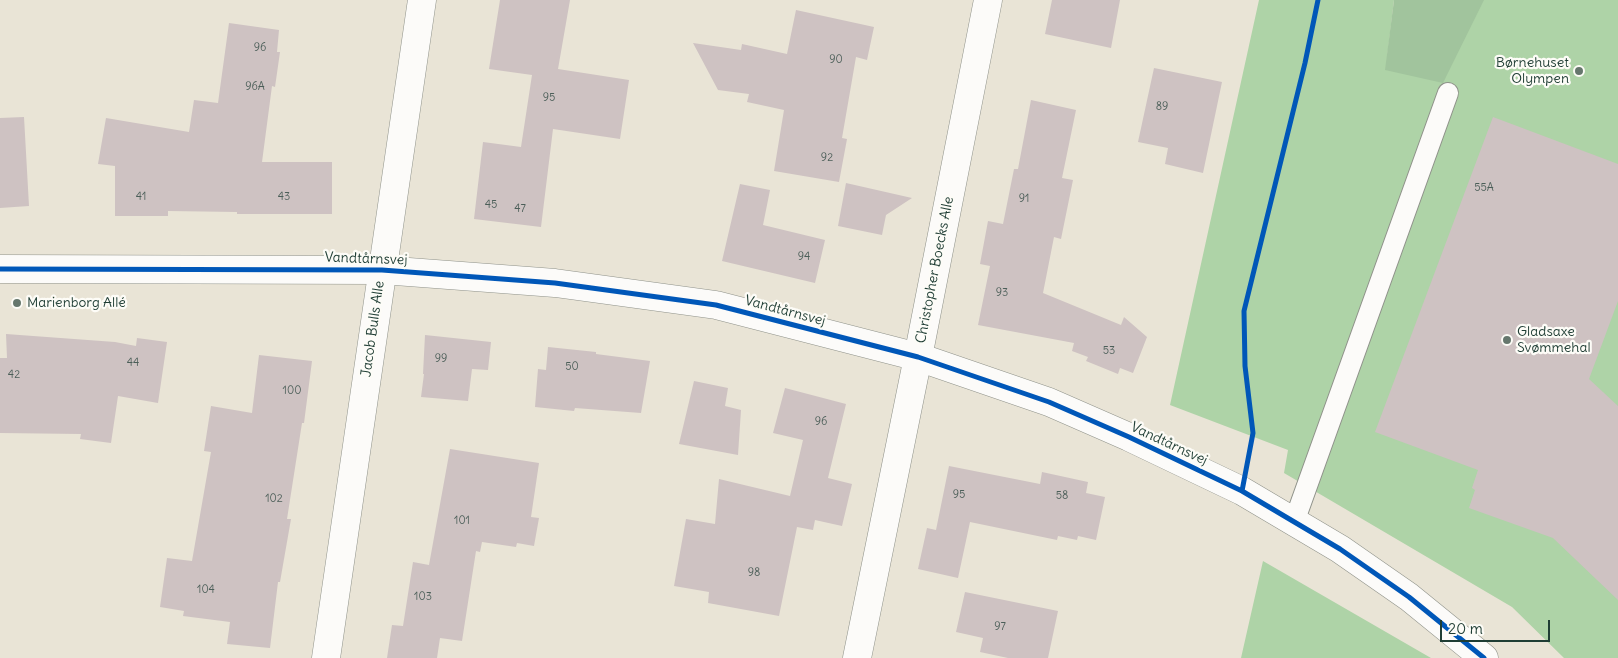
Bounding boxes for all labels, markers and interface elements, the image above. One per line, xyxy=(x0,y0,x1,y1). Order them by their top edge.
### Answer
house number: 96 xyxy=(254,41,266,55)
house number: 90 xyxy=(829,53,843,67)
place label: Børnehuset Olympen xyxy=(1496,55,1569,88)
marker: Børnehuset Olympen xyxy=(1573,65,1585,77)
house number: 96A xyxy=(245,80,265,94)
house number: 95 xyxy=(543,91,555,105)
house number: 89 xyxy=(1156,100,1168,114)
house number: 92 xyxy=(821,151,833,165)
house number: 55A xyxy=(1474,181,1494,195)
house number: 41 xyxy=(136,190,146,204)
house number: 43 xyxy=(278,190,290,204)
house number: 91 xyxy=(1019,192,1029,206)
street label: Christopher Boecks Alle xyxy=(913,195,957,345)
house number: 45 xyxy=(485,198,497,212)
house number: 47 xyxy=(514,202,526,216)
street label: Vandtårnsvej xyxy=(324,249,408,269)
house number: 94 xyxy=(798,250,810,264)
street label: Jacob Bulls Alle xyxy=(358,280,388,378)
house number: 93 xyxy=(996,286,1008,300)
street label: Vandtårnsvej xyxy=(743,292,827,330)
place label: Marienborg Allé xyxy=(27,295,126,311)
marker: Marienborg Allé xyxy=(11,297,23,309)
place label: Gladsaxe Svømmehal xyxy=(1517,324,1591,357)
marker: Gladsaxe Svømmehal xyxy=(1501,334,1513,346)
house number: 53 xyxy=(1103,344,1115,358)
house number: 99 xyxy=(435,352,447,366)
house number: 44 xyxy=(127,356,139,370)
house number: 50 xyxy=(565,360,579,374)
house number: 42 xyxy=(8,368,20,382)
house number: 100 xyxy=(283,384,301,398)
house number: 96 xyxy=(815,415,827,429)
street label: Vandtårnsvej xyxy=(1128,419,1210,469)
house number: 95 xyxy=(953,488,965,502)
house number: 58 xyxy=(1056,489,1068,503)
house number: 102 xyxy=(265,492,283,506)
house number: 101 xyxy=(454,514,470,528)
house number: 98 xyxy=(748,566,760,580)
house number: 104 xyxy=(197,583,215,597)
house number: 103 xyxy=(414,590,432,604)
scale bar xyxy=(1443,610,1553,642)
text: 20 m xyxy=(1448,619,1483,638)
house number: 97 xyxy=(994,620,1006,634)

